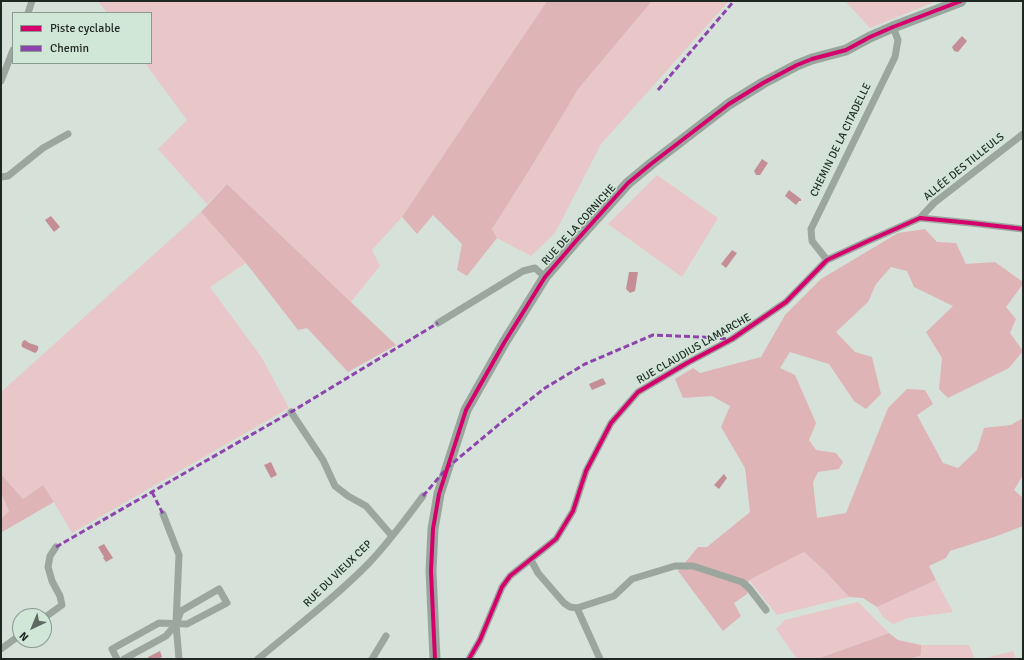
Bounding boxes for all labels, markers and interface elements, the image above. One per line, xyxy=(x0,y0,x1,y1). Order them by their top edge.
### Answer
legend xyxy=(12,12,152,64)
text: Piste cyclable xyxy=(50,21,120,36)
text: Chemin xyxy=(50,41,89,56)
street label: CHEMIN DE LA CITADELLE xyxy=(808,81,874,199)
street label: ALLÉE DES TILLEULS xyxy=(921,130,1007,204)
street label: RUE DE LA CORNICHE xyxy=(539,182,619,268)
street label: RUE CLAUDIUS LAMARCHE xyxy=(635,311,753,387)
street label: RUE DU VIEUX CEP xyxy=(301,538,375,610)
north arrow xyxy=(12,608,52,648)
text: N xyxy=(17,629,31,644)

